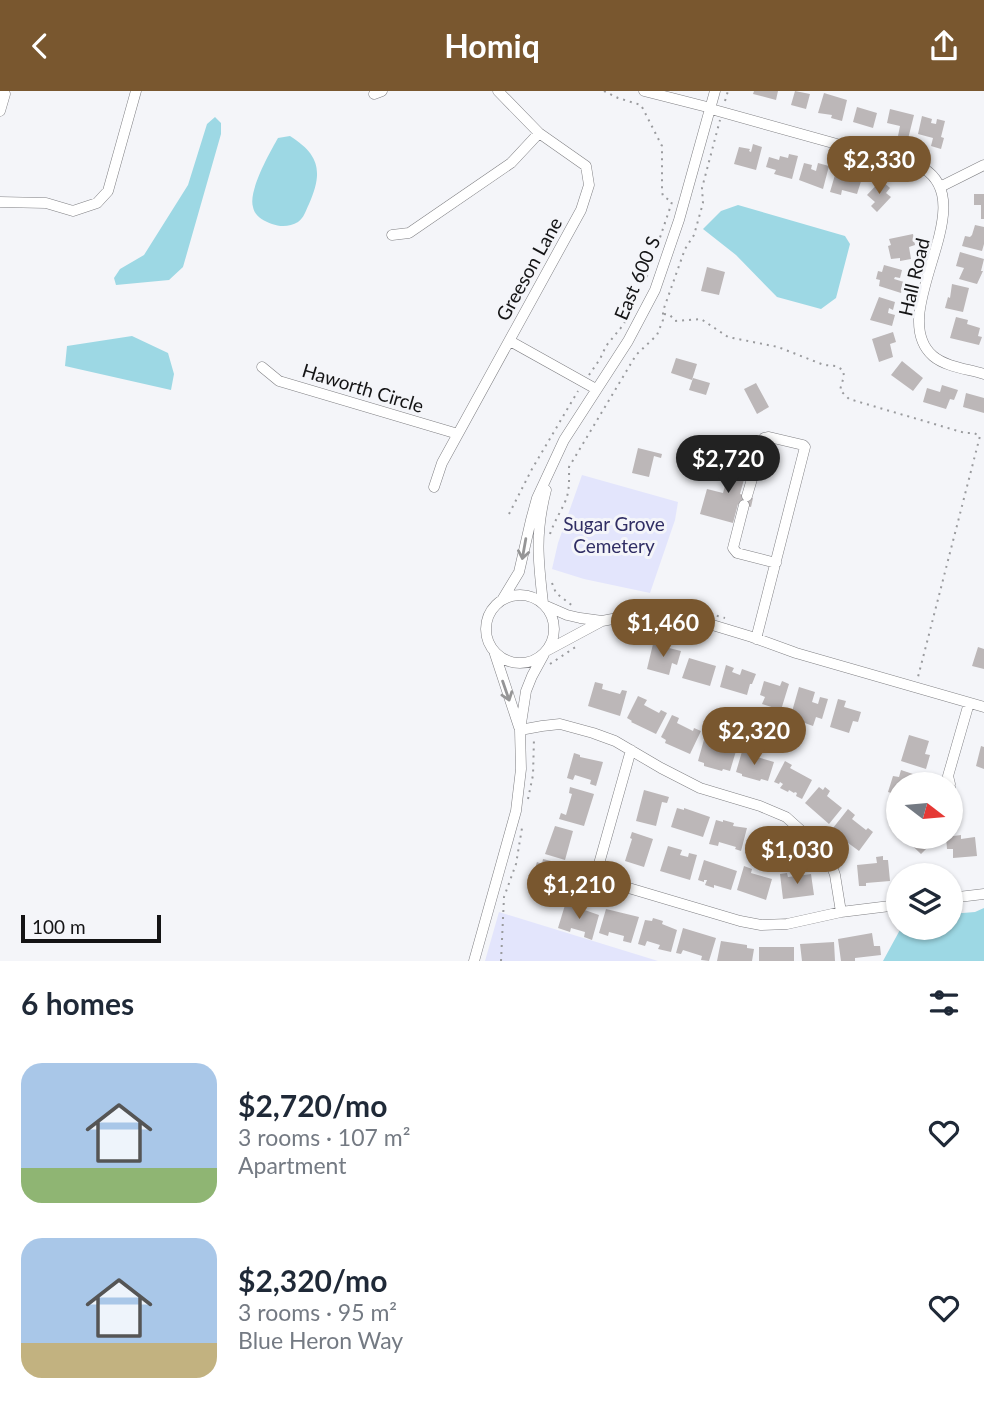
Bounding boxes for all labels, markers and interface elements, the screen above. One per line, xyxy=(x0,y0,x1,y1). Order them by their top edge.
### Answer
text: Homiq xyxy=(444,26,540,65)
icon: back xyxy=(21,27,59,65)
icon: share xyxy=(925,27,963,65)
pin: $2,330 xyxy=(822,137,936,196)
text: $2,330 xyxy=(843,145,915,173)
street label: Greeson Lane xyxy=(491,213,566,324)
street label: East 600 S xyxy=(609,233,664,323)
street label: Hall Road xyxy=(893,236,934,318)
street label: Haworth Circle xyxy=(300,358,427,417)
pin: $2,720 xyxy=(671,435,785,495)
text: $2,720 xyxy=(692,444,764,472)
park label: Sugar Grove Cemetery xyxy=(563,512,665,557)
one-way arrow xyxy=(517,538,531,560)
pin: $1,460 xyxy=(606,599,720,659)
text: $1,460 xyxy=(627,608,699,636)
one-way arrow xyxy=(501,679,513,701)
pin: $2,320 xyxy=(697,707,811,767)
text: $2,320 xyxy=(718,716,790,744)
north arrow xyxy=(886,772,962,849)
map controls xyxy=(886,772,963,940)
pin: $1,030 xyxy=(740,827,854,886)
text: $1,030 xyxy=(761,835,833,863)
pin: $1,210 xyxy=(522,861,636,921)
button: layers xyxy=(886,863,963,940)
text: $1,210 xyxy=(543,870,615,898)
scale bar xyxy=(21,912,161,944)
text: 100 m xyxy=(32,915,86,938)
icon: filters xyxy=(925,984,963,1022)
text: 6 homes xyxy=(21,985,134,1021)
text: $2,720/mo xyxy=(238,1087,387,1123)
icon: home xyxy=(77,1091,161,1175)
icon: heart xyxy=(925,1114,963,1152)
text: 3 rooms · 107 m² xyxy=(238,1123,410,1151)
text: Apartment xyxy=(238,1151,346,1179)
text: $2,320/mo xyxy=(238,1262,387,1298)
icon: home xyxy=(77,1266,161,1350)
icon: heart xyxy=(925,1289,963,1327)
text: 3 rooms · 95 m² xyxy=(238,1298,397,1326)
text: Blue Heron Way xyxy=(238,1326,403,1354)

